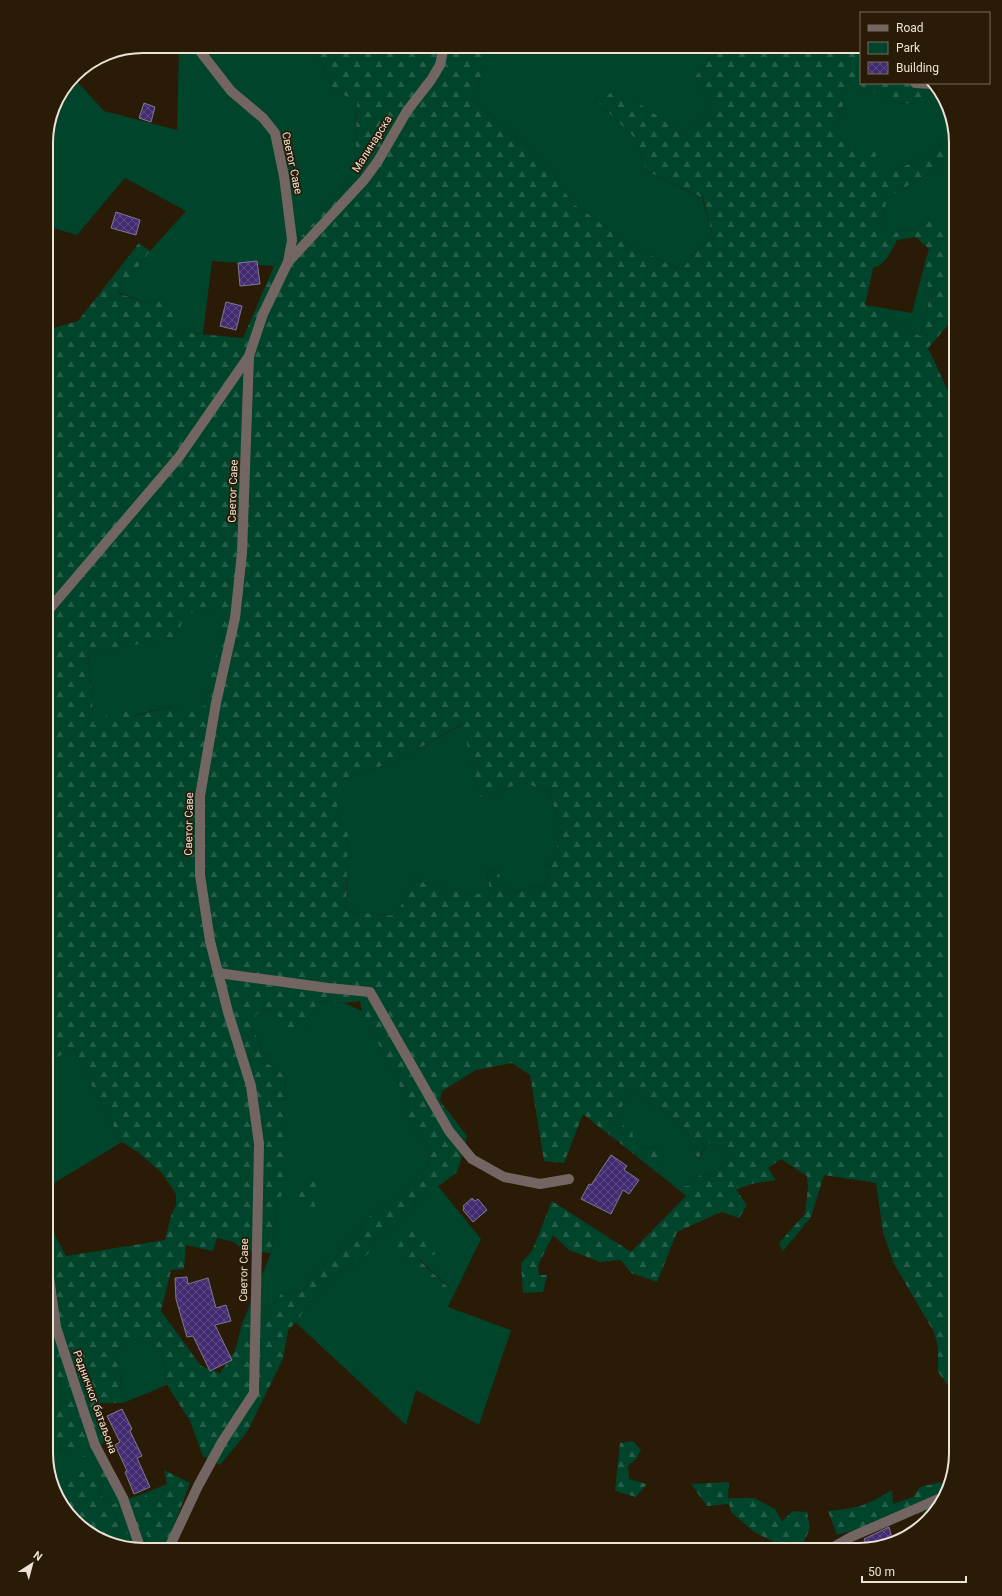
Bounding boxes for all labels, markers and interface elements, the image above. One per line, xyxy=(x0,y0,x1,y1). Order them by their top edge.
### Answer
legend xyxy=(860,12,990,84)
text: Road xyxy=(896,21,924,35)
text: Park xyxy=(896,41,921,55)
text: Building xyxy=(896,61,939,75)
street label: Малинарска xyxy=(349,113,395,175)
street label: Светог Саве xyxy=(279,131,305,195)
street label: Светог Саве xyxy=(225,459,241,523)
street label: Светог Саве xyxy=(182,792,196,856)
street label: Светог Саве xyxy=(237,1238,251,1302)
street label: Радничког батаљона xyxy=(70,1349,120,1455)
north arrow xyxy=(12,1544,52,1584)
text: N xyxy=(31,1549,45,1564)
scale bar xyxy=(862,1558,966,1584)
text: 50 m xyxy=(868,1565,895,1579)

